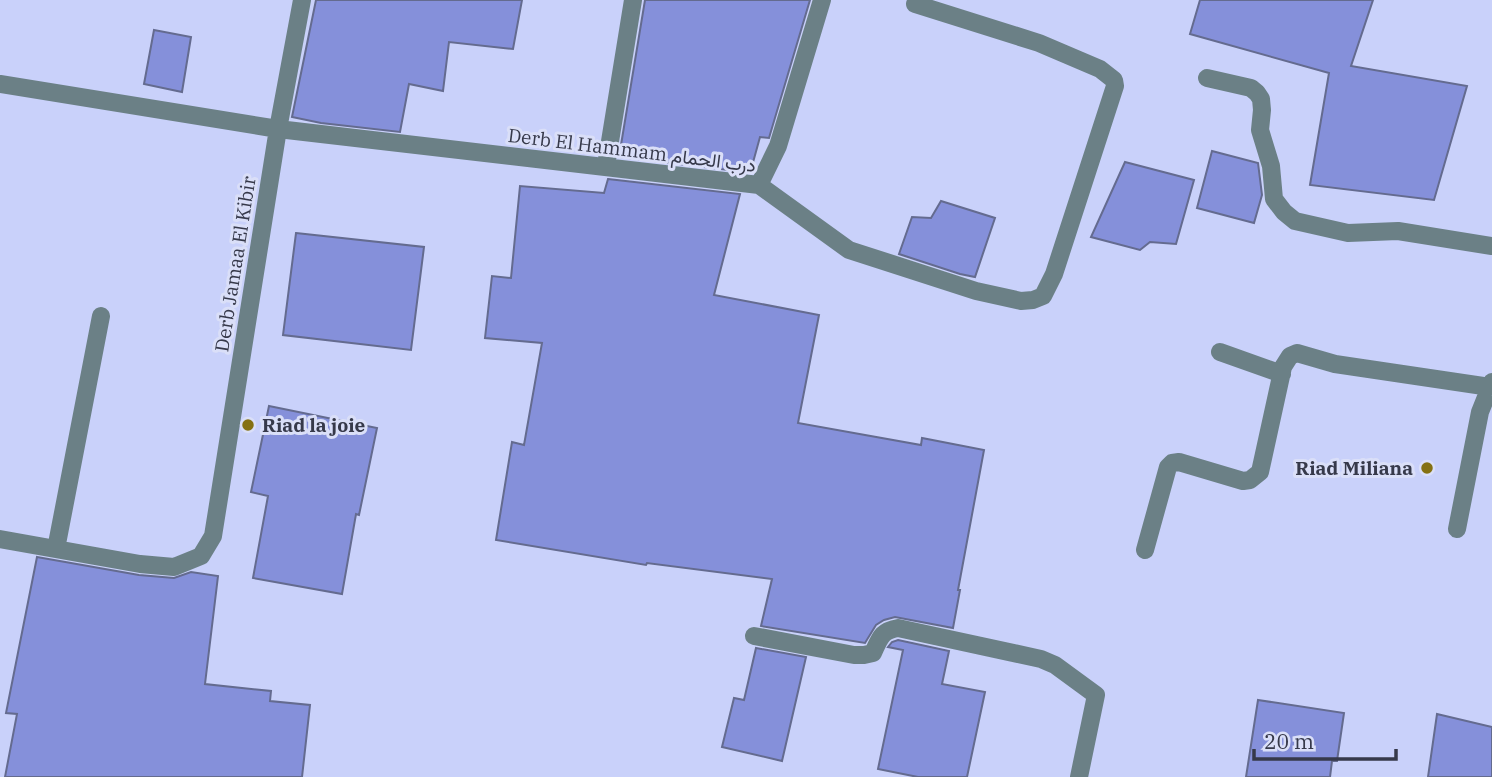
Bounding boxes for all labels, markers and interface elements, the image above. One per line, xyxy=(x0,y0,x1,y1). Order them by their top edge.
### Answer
street label: Derb El Hammam درب الحمام xyxy=(507,123,757,178)
street label: Derb Jamaa El Kibir xyxy=(209,174,261,354)
place label: Riad la joie xyxy=(262,413,366,437)
marker: Riad la joie xyxy=(240,417,256,433)
place label: Riad Miliana xyxy=(1295,456,1413,480)
marker: Riad Miliana xyxy=(1419,460,1435,476)
scale bar xyxy=(1254,718,1396,762)
text: 20 m xyxy=(1264,727,1314,755)

